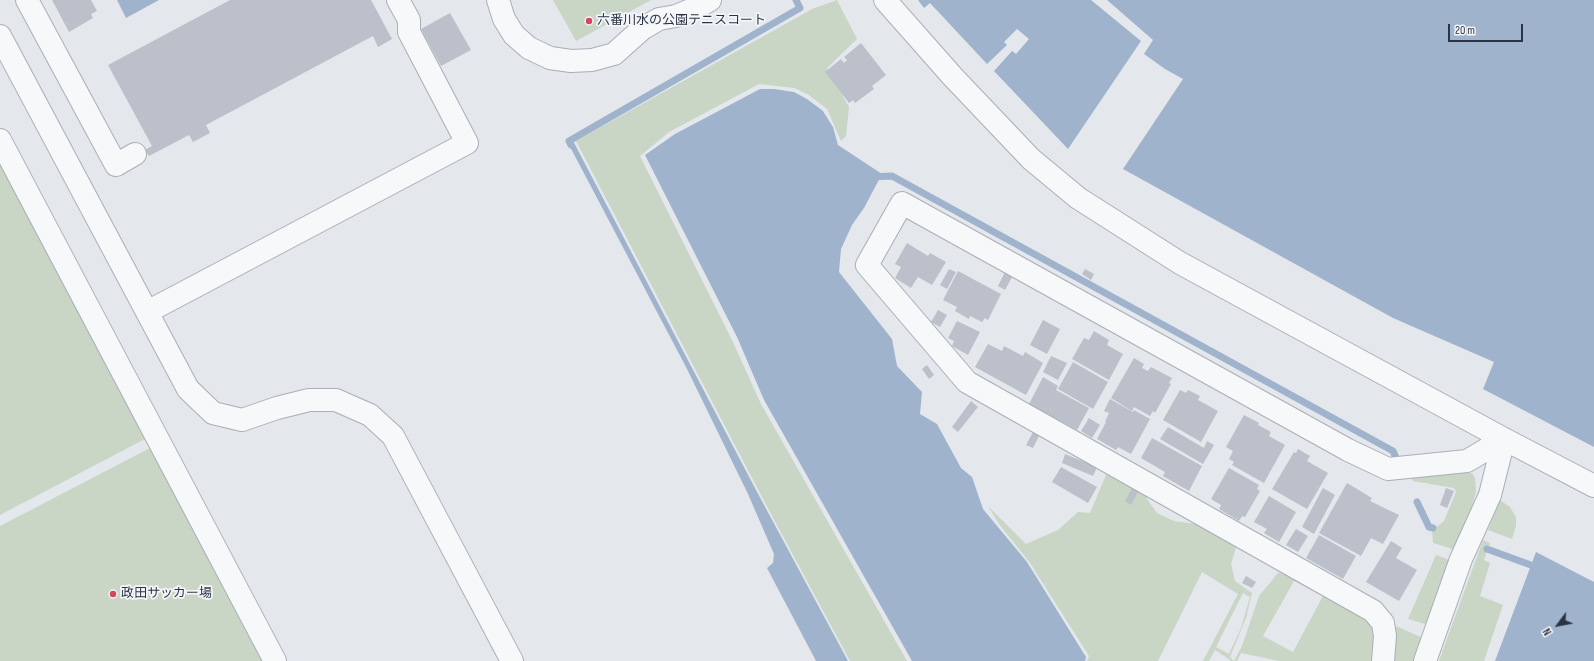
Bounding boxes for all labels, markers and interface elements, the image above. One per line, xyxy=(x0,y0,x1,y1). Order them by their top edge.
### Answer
place label: 六番川水の公園テニスコート xyxy=(597,13,766,29)
marker: 六番川水の公園テニスコート xyxy=(584,16,594,26)
scale bar xyxy=(1450,16,1525,42)
text: 20 m xyxy=(1455,23,1475,38)
place label: 政田サッカー場 xyxy=(121,586,212,602)
marker: 政田サッカー場 xyxy=(108,589,118,599)
north arrow xyxy=(1538,605,1578,645)
text: N xyxy=(1540,626,1554,638)

